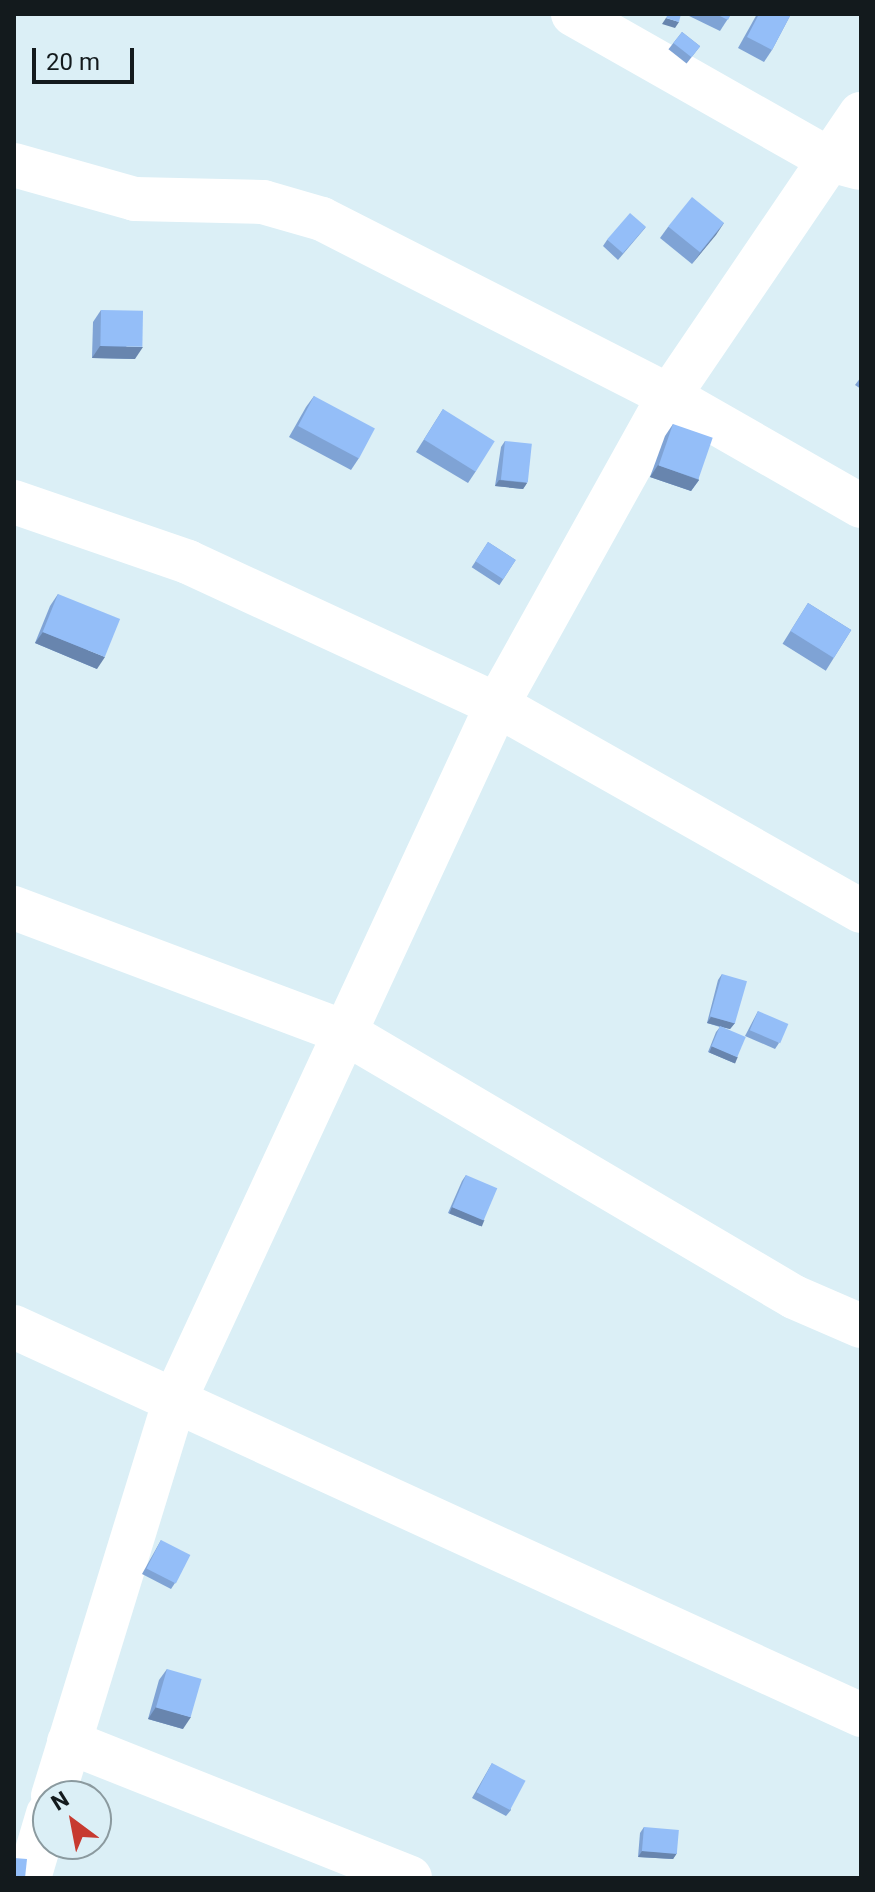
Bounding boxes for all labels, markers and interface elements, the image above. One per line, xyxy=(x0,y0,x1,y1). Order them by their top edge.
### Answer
scale bar xyxy=(36,32,138,82)
text: 20 m xyxy=(46,48,100,76)
north arrow xyxy=(32,1780,112,1860)
text: N xyxy=(47,1786,73,1816)

